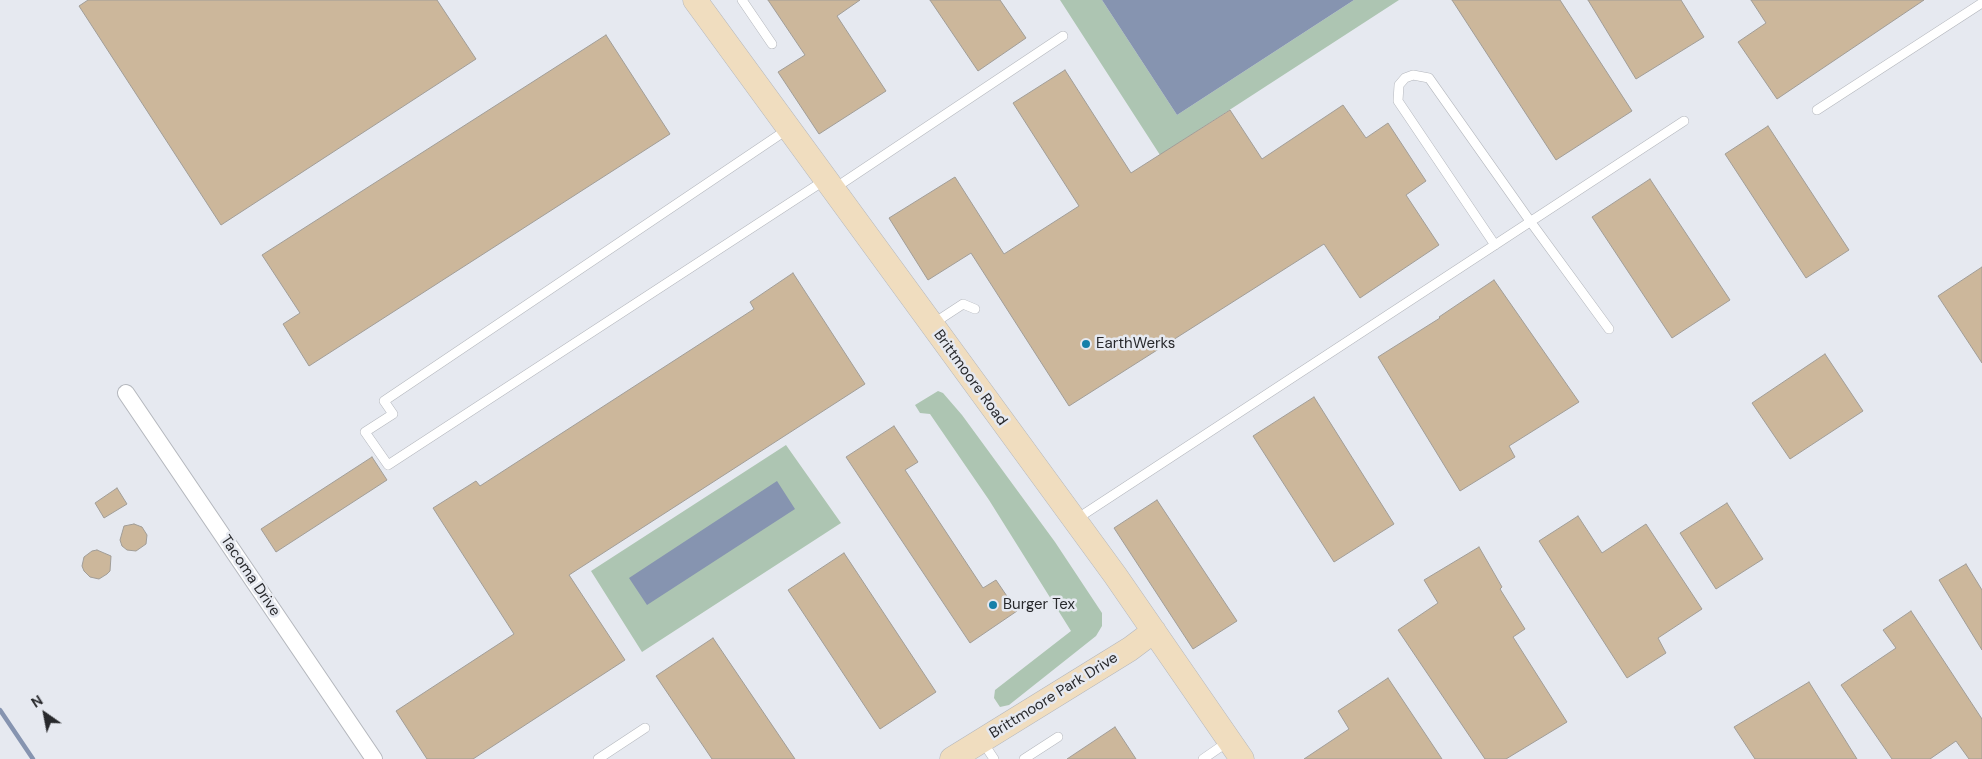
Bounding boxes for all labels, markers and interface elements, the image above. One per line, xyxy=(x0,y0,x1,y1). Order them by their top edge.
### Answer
street label: Brittmoore Road xyxy=(929,327,1011,429)
place label: EarthWerks xyxy=(1096,335,1175,353)
marker: EarthWerks xyxy=(1080,338,1092,350)
street label: Tacoma Drive xyxy=(216,532,284,620)
place label: Burger Tex xyxy=(1003,596,1075,614)
marker: Burger Tex xyxy=(987,599,999,611)
street label: Brittmoore Park Drive xyxy=(986,649,1122,743)
north arrow xyxy=(20,689,70,739)
text: N xyxy=(28,691,46,712)

